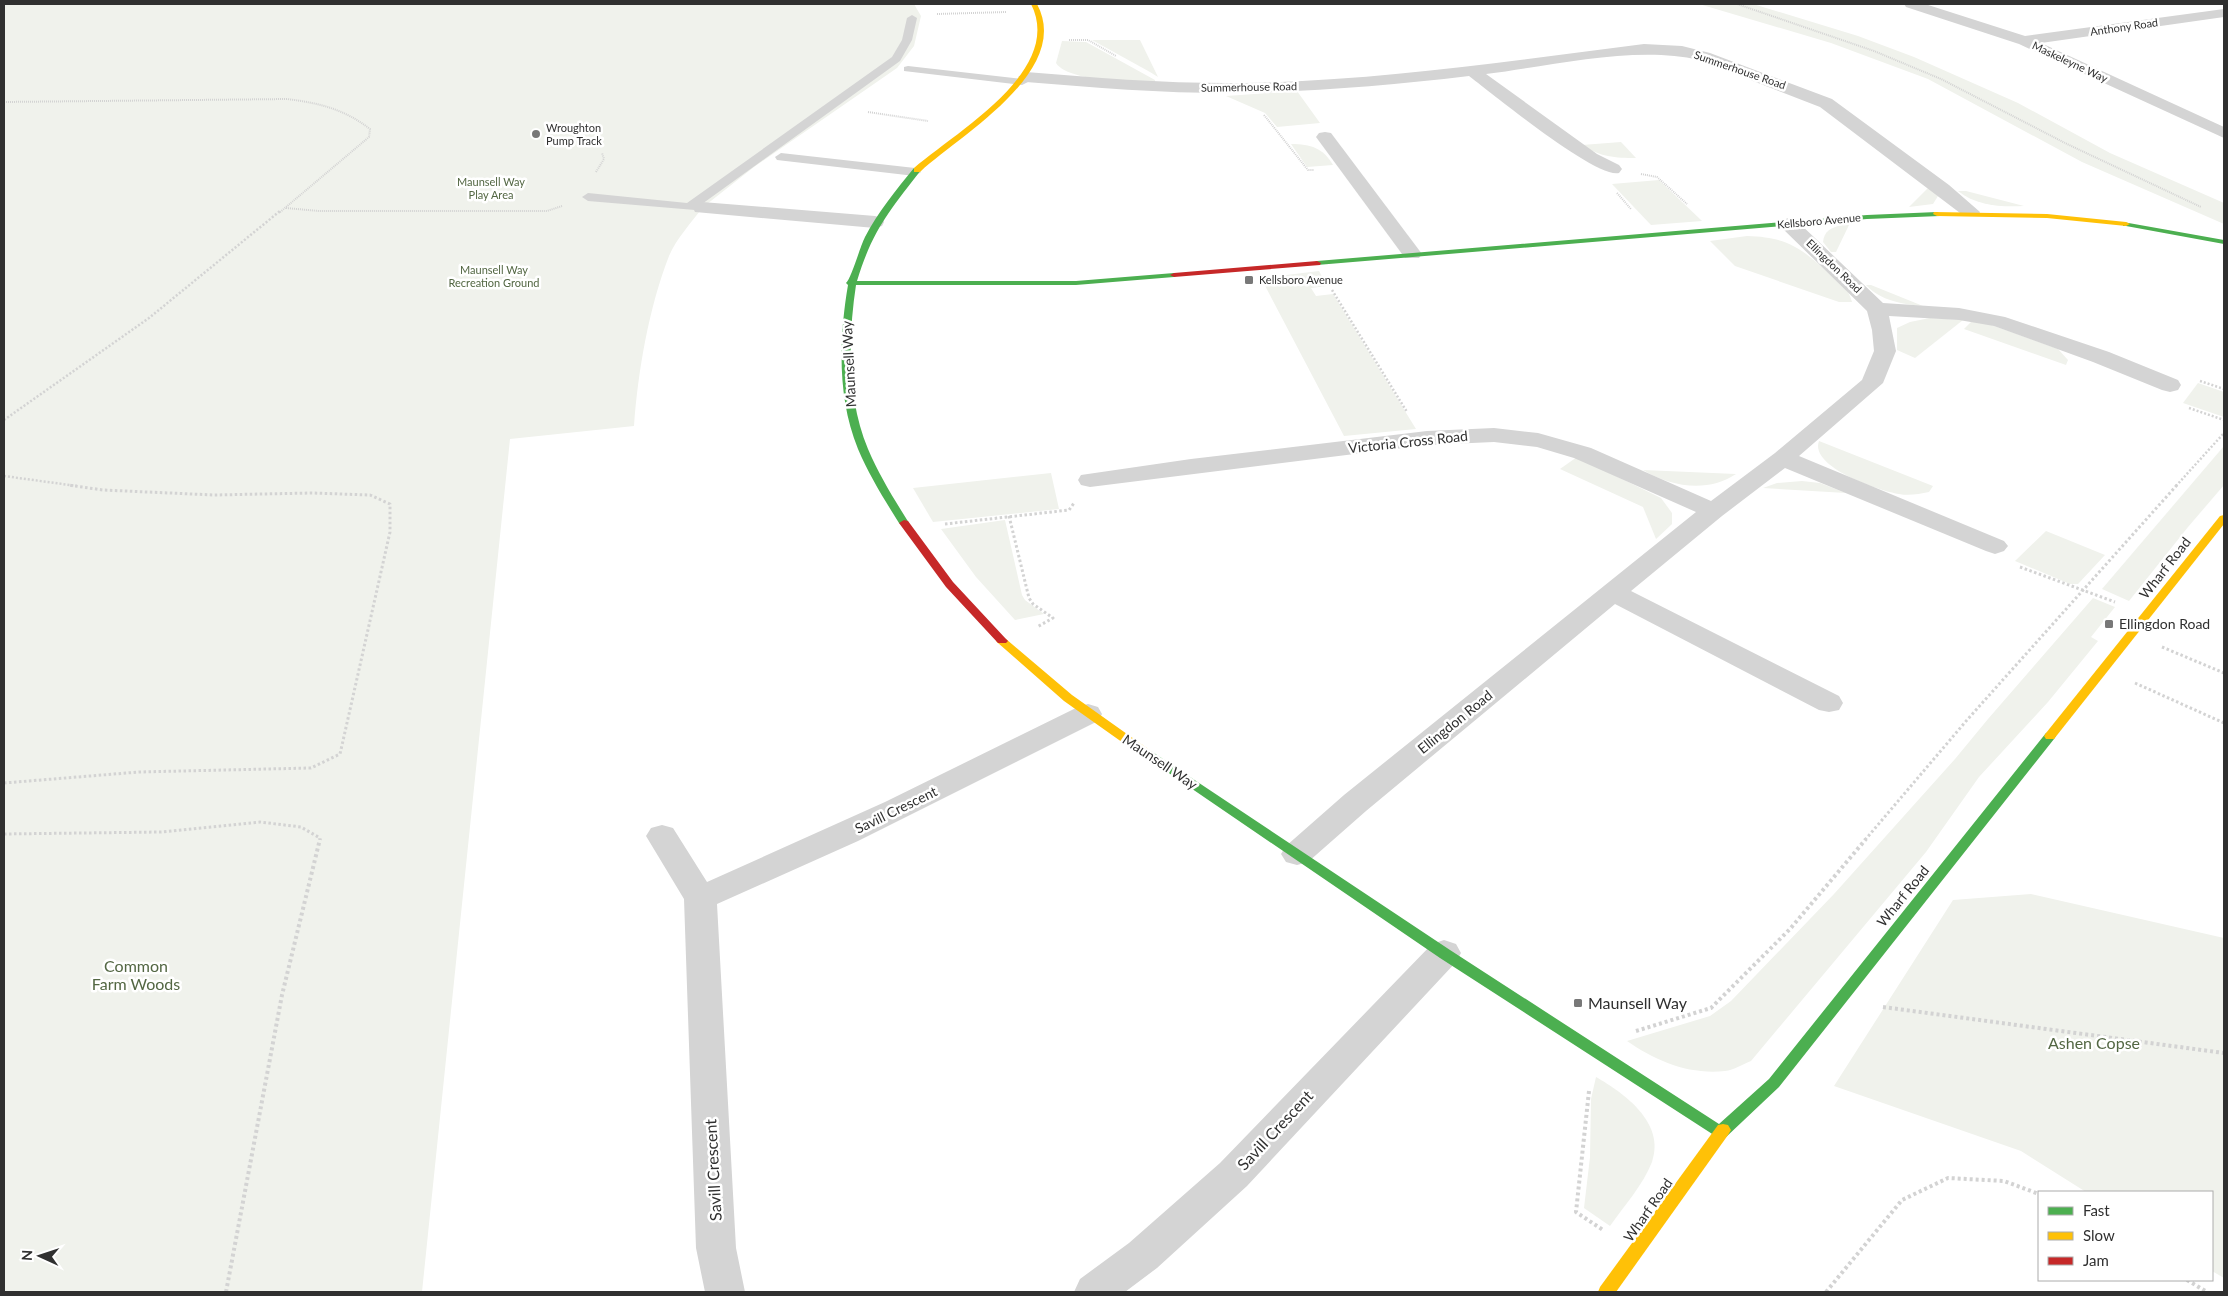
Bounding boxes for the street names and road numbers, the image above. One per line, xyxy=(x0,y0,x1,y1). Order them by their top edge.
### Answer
street label: Anthony Road xyxy=(2089,15,2159,38)
street label: Maskeleyne Way xyxy=(2030,38,2110,85)
street label: Summerhouse Road xyxy=(1693,48,1788,91)
street label: Summerhouse Road xyxy=(1201,79,1297,94)
street label: Kellsboro Avenue xyxy=(1777,210,1862,231)
street label: Ellingdon Road xyxy=(1804,236,1865,295)
street label: Maunsell Way xyxy=(838,320,859,408)
street label: Victoria Cross Road xyxy=(1347,427,1469,456)
street label: Wharf Road xyxy=(2135,533,2194,602)
street label: Ellingdon Road xyxy=(1414,686,1495,757)
street label: Maunsell Way xyxy=(1120,730,1202,793)
street label: Savill Crescent xyxy=(852,782,940,837)
street label: Wharf Road xyxy=(1873,862,1932,930)
street label: Savill Crescent xyxy=(1233,1086,1317,1173)
street label: Savill Crescent xyxy=(700,1118,725,1222)
street label: Wharf Road xyxy=(1620,1175,1676,1245)

